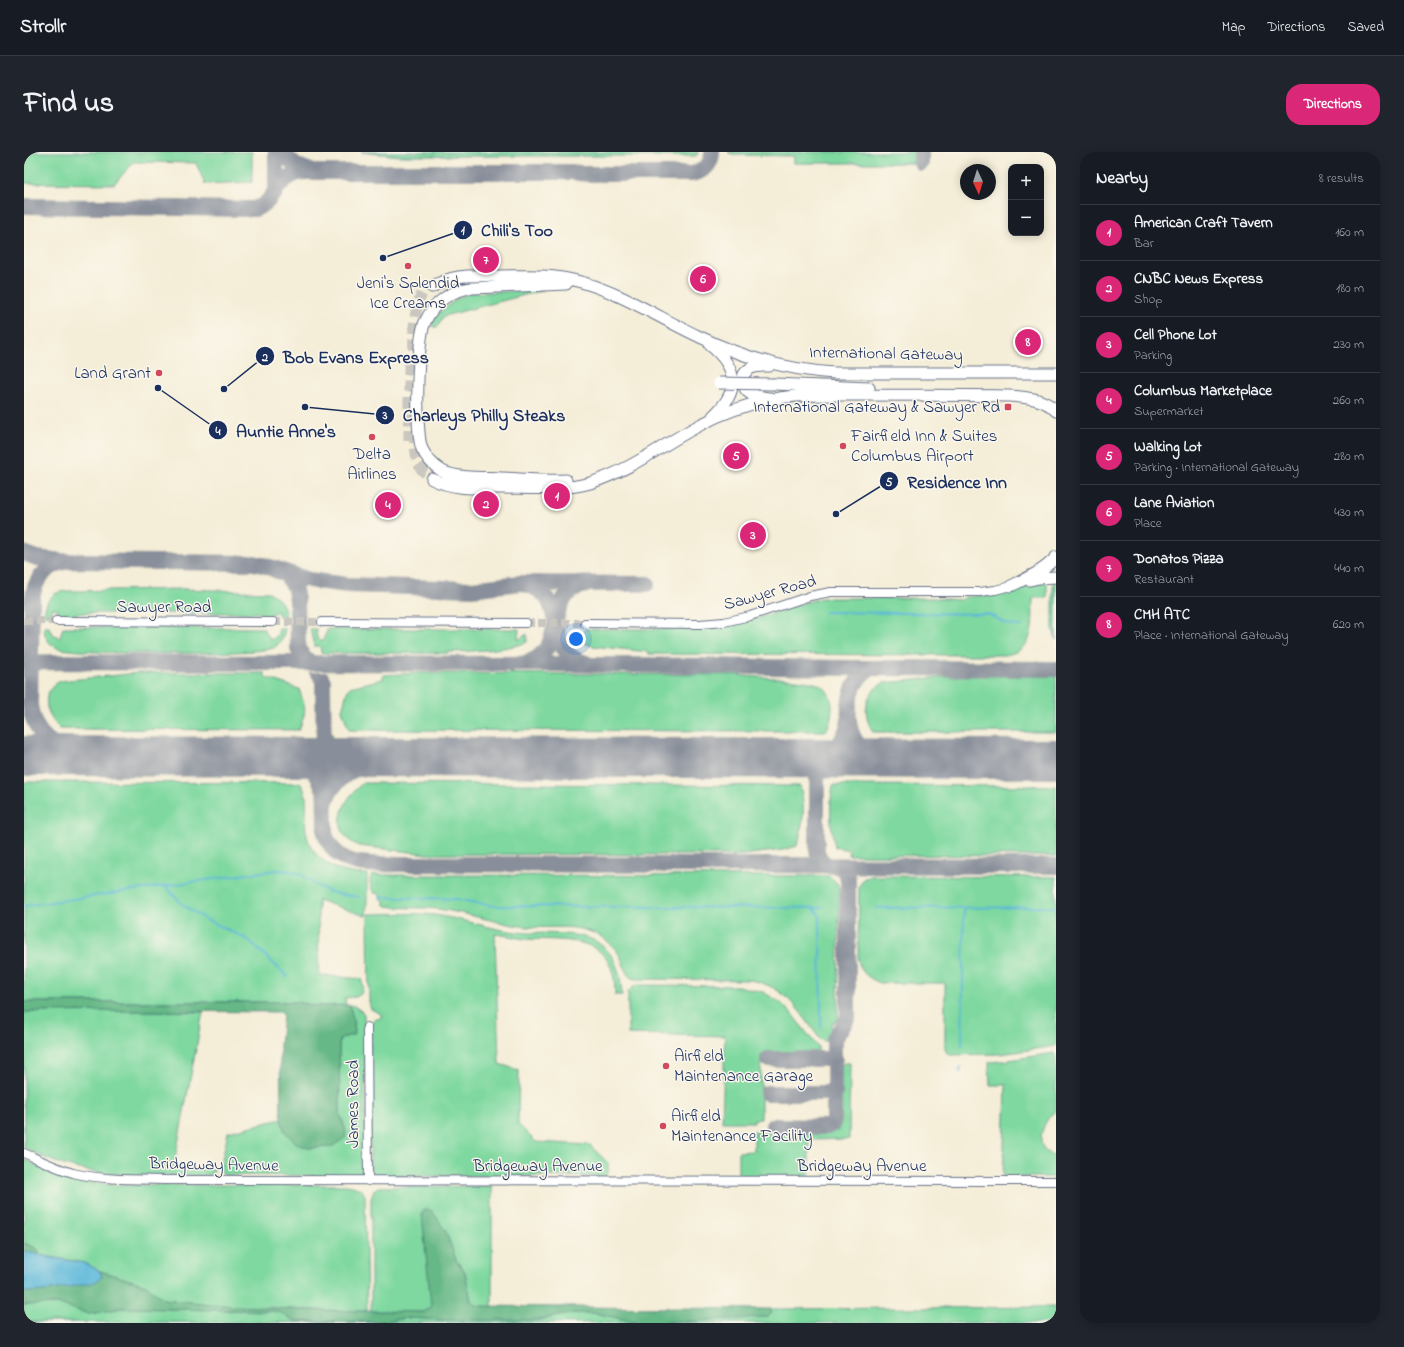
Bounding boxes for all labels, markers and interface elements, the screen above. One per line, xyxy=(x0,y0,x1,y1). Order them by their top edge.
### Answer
text: Strollr xyxy=(20,14,66,41)
text: Map xyxy=(1222,17,1245,38)
text: Directions xyxy=(1267,17,1325,38)
text: Saved xyxy=(1347,17,1384,38)
text: Find us xyxy=(24,84,114,125)
button: Directions xyxy=(1286,84,1380,125)
north arrow xyxy=(960,164,996,200)
map controls xyxy=(1008,164,1044,236)
button: + xyxy=(1008,164,1044,200)
text: Nearby xyxy=(1096,166,1148,191)
text: 8 results xyxy=(1319,169,1364,188)
button: − xyxy=(1008,200,1044,236)
text: American Craft Tavern xyxy=(1134,212,1273,234)
callout: Chili's Too xyxy=(453,215,561,245)
text: Chili's Too xyxy=(481,219,553,245)
text: 1 xyxy=(461,222,465,240)
text: 1 xyxy=(1107,223,1111,242)
text: 160 m xyxy=(1335,223,1364,242)
text: Bar xyxy=(1134,234,1154,253)
pin: 7 xyxy=(473,245,499,275)
marker: Jeni's Splendid Ice Creams xyxy=(403,261,413,271)
pin: 6 xyxy=(690,264,716,294)
text: CNBC News Express xyxy=(1134,268,1263,290)
place label: Jeni's Splendid Ice Creams xyxy=(357,271,460,316)
text: 2 xyxy=(1106,279,1112,298)
text: 180 m xyxy=(1336,279,1364,298)
text: Shop xyxy=(1134,290,1162,309)
text: Cell Phone Lot xyxy=(1134,324,1217,346)
pin: 8 xyxy=(1015,327,1041,357)
text: 3 xyxy=(1106,335,1112,354)
text: 230 m xyxy=(1333,335,1364,354)
street label: International Gateway xyxy=(809,340,963,369)
callout: Bob Evans Express xyxy=(255,341,437,371)
text: Bob Evans Express xyxy=(282,346,429,372)
text: Parking xyxy=(1134,346,1172,365)
text: 2 xyxy=(261,349,268,367)
place label: Land Grant xyxy=(74,361,151,386)
marker: Land Grant xyxy=(154,368,164,378)
text: Columbus Marketplace xyxy=(1134,380,1272,402)
text: 4 xyxy=(1106,391,1112,410)
text: 260 m xyxy=(1333,391,1364,410)
place label: International Gateway & Sawyer Rd xyxy=(753,395,1000,421)
callout: Charleys Philly Steaks xyxy=(375,400,573,430)
marker: International Gateway & Sawyer Rd xyxy=(1003,402,1013,412)
text: Supermarket xyxy=(1134,402,1204,421)
text: Charleys Philly Steaks xyxy=(403,404,565,431)
text: 3 xyxy=(382,407,388,425)
callout: Auntie Anne's xyxy=(208,415,344,445)
text: Auntie Anne's xyxy=(236,420,336,446)
text: 4 xyxy=(215,423,221,441)
place label: Fairfield Inn & Suites Columbus Airport xyxy=(850,424,997,469)
marker: Delta Airlines xyxy=(367,432,377,442)
text: Walking Lot xyxy=(1134,436,1202,458)
pin: 5 xyxy=(723,441,749,471)
marker: Fairfield Inn & Suites Columbus Airport xyxy=(838,441,848,451)
place label: Delta Airlines xyxy=(347,442,397,487)
text: 5 xyxy=(1105,447,1113,466)
text: 280 m xyxy=(1334,447,1364,466)
text: Parking · International Gateway xyxy=(1134,458,1299,477)
callout: Residence Inn xyxy=(879,466,1015,496)
text: Residence Inn xyxy=(907,471,1007,497)
text: 5 xyxy=(886,474,893,492)
pin: 1 xyxy=(544,481,570,511)
pin: 2 xyxy=(473,489,499,519)
pin: 4 xyxy=(375,490,401,520)
text: Lane Aviation xyxy=(1134,492,1214,514)
text: 6 xyxy=(1106,503,1112,522)
text: 430 m xyxy=(1334,503,1364,522)
text: Place xyxy=(1134,514,1162,533)
pin: 3 xyxy=(740,520,766,550)
text: Donatos Pizza xyxy=(1134,548,1224,570)
text: 7 xyxy=(1106,559,1112,578)
text: 440 m xyxy=(1334,559,1364,578)
street label: Sawyer Road xyxy=(721,569,820,618)
text: Restaurant xyxy=(1134,570,1194,589)
street label: Sawyer Road xyxy=(117,595,212,621)
text: CMH ATC xyxy=(1134,604,1190,626)
text: 8 xyxy=(1107,615,1111,634)
text: 620 m xyxy=(1333,615,1364,634)
text: Place · International Gateway xyxy=(1134,626,1288,645)
your location xyxy=(566,629,586,649)
place label: Airfield Maintenance Garage xyxy=(674,1044,814,1091)
street label: James Road xyxy=(341,1059,366,1148)
marker: Airfield Maintenance Garage xyxy=(661,1061,671,1071)
place label: Airfield Maintenance Facility xyxy=(671,1104,813,1150)
marker: Airfield Maintenance Facility xyxy=(658,1121,668,1131)
street label: Bridgeway Avenue xyxy=(148,1151,279,1181)
street label: Bridgeway Avenue xyxy=(472,1154,603,1181)
street label: Bridgeway Avenue xyxy=(796,1154,927,1181)

